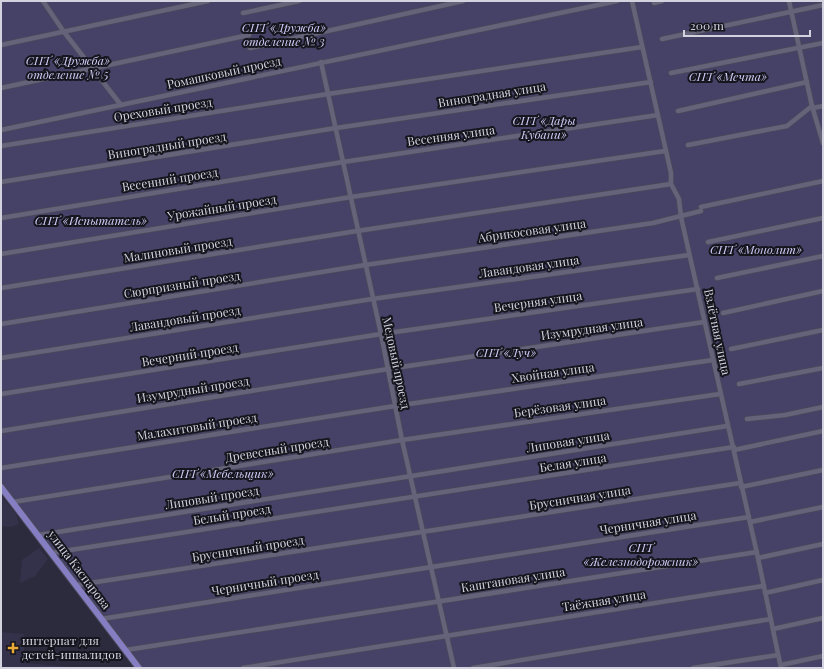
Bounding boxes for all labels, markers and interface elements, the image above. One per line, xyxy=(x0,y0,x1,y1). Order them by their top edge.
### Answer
scale bar xyxy=(684,12,810,38)
text: 200 m xyxy=(690,17,724,33)
park label: СНТ «Дружба» отделение № 3 xyxy=(242,19,326,49)
park label: СНТ «Дружба» отделение № 5 xyxy=(26,52,110,82)
street label: Ромашковый проезд xyxy=(165,52,283,92)
park label: СНТ «Мечта» xyxy=(689,68,767,84)
street label: Виноградная улица xyxy=(437,78,547,110)
street label: Ореховый проезд xyxy=(113,93,214,125)
park label: СНТ «Дары Кубани» xyxy=(512,112,576,142)
street label: Весенняя улица xyxy=(406,121,496,149)
street label: Виноградный проезд xyxy=(107,128,228,162)
street label: Весенний проезд xyxy=(121,163,220,194)
street label: Урожайный проезд xyxy=(165,190,278,224)
park label: СНТ «Испытатель» xyxy=(35,212,147,228)
street label: Абрикосовая улица xyxy=(476,215,587,246)
street label: Малиновый проезд xyxy=(122,232,234,265)
park label: СНТ «Монолит» xyxy=(710,241,802,257)
street label: Лавандовая улица xyxy=(477,251,580,281)
street label: Сюрпризный проезд xyxy=(122,267,242,301)
street label: Вечерняя улица xyxy=(493,287,583,315)
street label: Взлётная улица xyxy=(701,287,735,376)
street label: Лавандовый проезд xyxy=(127,301,242,335)
street label: Изумрудная улица xyxy=(540,313,644,343)
street label: Медовый проезд xyxy=(379,315,415,411)
street label: Вечерний проезд xyxy=(140,338,240,370)
park label: СНТ «Луч» xyxy=(476,344,536,360)
street label: Хвойная улица xyxy=(510,358,595,386)
street label: Изумрудный проезд xyxy=(135,372,251,406)
street label: Берёзовая улица xyxy=(513,392,607,420)
street label: Малахитовый проезд xyxy=(136,409,259,443)
street label: Липовая улица xyxy=(524,427,611,456)
street label: Древесный проезд xyxy=(224,433,331,465)
street label: Белая улица xyxy=(538,449,607,475)
park label: СНТ «Мебельщик» xyxy=(172,465,274,481)
street label: Брусничная улица xyxy=(528,481,632,513)
street label: Липовый проезд xyxy=(163,482,261,512)
street label: Белый проезд xyxy=(192,500,272,528)
street label: Черничная улица xyxy=(598,506,697,538)
street label: улица Каспарова xyxy=(44,526,115,612)
street label: Брусничный проезд xyxy=(191,531,306,565)
park label: СНТ «Железнодорожник» xyxy=(583,539,699,569)
street label: Каштановая улица xyxy=(460,563,566,595)
street label: Черничный проезд xyxy=(210,566,320,598)
street label: Таёжная улица xyxy=(561,585,647,615)
place label: интернат для детей-инвалидов xyxy=(22,632,122,662)
marker: интернат для детей-инвалидов xyxy=(7,642,19,654)

